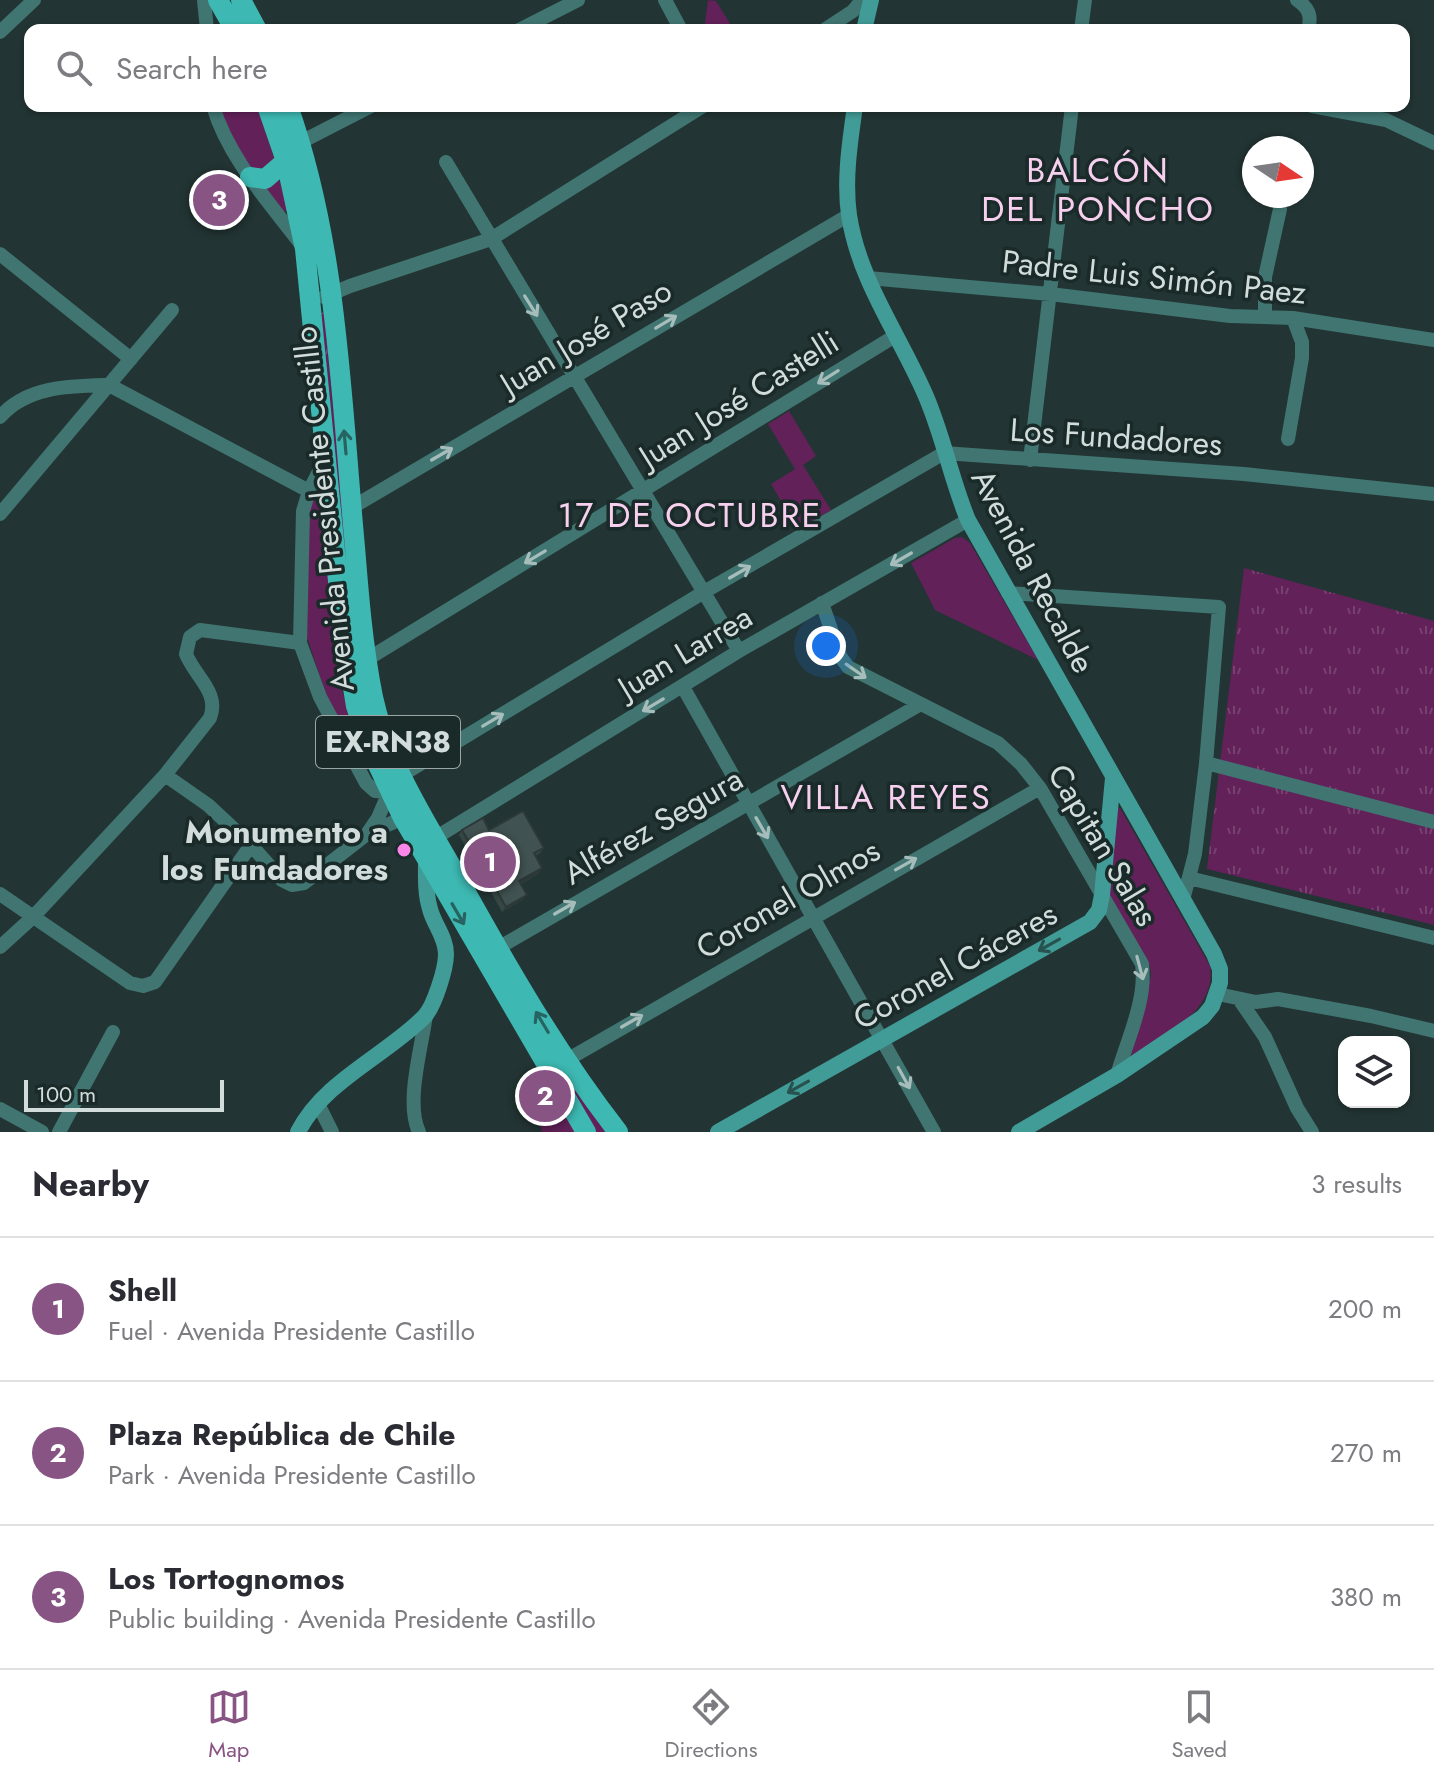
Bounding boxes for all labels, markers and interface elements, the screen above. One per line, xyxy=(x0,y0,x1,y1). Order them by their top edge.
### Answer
search box xyxy=(24,24,1410,112)
icon: search xyxy=(52,46,96,90)
text: Search here xyxy=(116,47,268,90)
north arrow xyxy=(1242,136,1314,208)
district label: BALCÓN DEL PONCHO xyxy=(981,146,1215,234)
pin: 3 xyxy=(193,170,245,230)
street label: Padre Luis Simón Paez xyxy=(1000,238,1309,316)
street label: Juan José Paso xyxy=(488,268,680,408)
one-way arrow xyxy=(523,294,540,316)
one-way arrow xyxy=(654,314,677,330)
street label: Juan José Castelli xyxy=(627,319,848,481)
street label: Avenida Presidente Castillo xyxy=(282,324,366,694)
one-way arrow xyxy=(818,368,840,385)
street label: Los Fundadores xyxy=(1008,407,1224,467)
one-way arrow xyxy=(337,429,352,456)
one-way arrow xyxy=(430,446,454,461)
street label: Avenida Recalde xyxy=(960,461,1106,681)
district label: 17 DE OCTUBRE xyxy=(558,491,822,540)
one-way arrow xyxy=(524,549,547,565)
one-way arrow xyxy=(889,552,913,567)
one-way arrow xyxy=(728,564,751,580)
street label: Juan Larrea xyxy=(606,594,761,712)
your location xyxy=(806,626,846,666)
one-way arrow xyxy=(845,662,866,679)
one-way arrow xyxy=(642,697,664,713)
one-way arrow xyxy=(481,712,504,728)
road number: EX-RN38 xyxy=(316,716,460,768)
street label: Capitan Salas xyxy=(1036,755,1170,935)
street label: Alférez Segura xyxy=(555,756,751,896)
district label: VILLA REYES xyxy=(780,773,992,822)
place label: Monumento a los Fundadores xyxy=(161,809,388,892)
one-way arrow xyxy=(754,816,770,839)
street label: Coronel Olmos xyxy=(687,828,889,970)
pin: 1 xyxy=(464,832,516,892)
marker: Monumento a los Fundadores xyxy=(395,841,413,859)
one-way arrow xyxy=(894,856,918,871)
street label: Coronel Cáceres xyxy=(845,891,1065,1041)
one-way arrow xyxy=(553,900,576,916)
one-way arrow xyxy=(450,902,466,925)
one-way arrow xyxy=(1038,937,1061,953)
one-way arrow xyxy=(1134,955,1149,980)
one-way arrow xyxy=(534,1011,550,1034)
one-way arrow xyxy=(620,1013,644,1028)
map controls xyxy=(1338,1036,1410,1108)
button: layers xyxy=(1338,1036,1410,1108)
pin: 2 xyxy=(519,1066,571,1126)
one-way arrow xyxy=(897,1066,912,1090)
scale bar xyxy=(24,1076,224,1112)
text: 100 m xyxy=(36,1078,96,1110)
one-way arrow xyxy=(787,1079,810,1095)
text: Nearby xyxy=(32,1160,149,1209)
text: 3 results xyxy=(1311,1165,1402,1203)
text: Shell xyxy=(108,1269,177,1312)
text: 1 xyxy=(51,1290,65,1328)
text: 200 m xyxy=(1328,1290,1402,1328)
text: Fuel · Avenida Presidente Castillo xyxy=(108,1312,475,1350)
text: Plaza República de Chile xyxy=(108,1413,455,1456)
text: 2 xyxy=(49,1434,67,1472)
text: 270 m xyxy=(1330,1434,1402,1472)
text: Park · Avenida Presidente Castillo xyxy=(108,1456,476,1494)
text: Los Tortognomos xyxy=(108,1557,345,1600)
text: 3 xyxy=(50,1578,66,1616)
text: 380 m xyxy=(1330,1578,1402,1616)
text: Public building · Avenida Presidente Castillo xyxy=(108,1600,596,1638)
tab: Map xyxy=(207,1685,251,1765)
tab: Directions xyxy=(665,1685,758,1765)
tab: Saved xyxy=(1171,1685,1227,1765)

